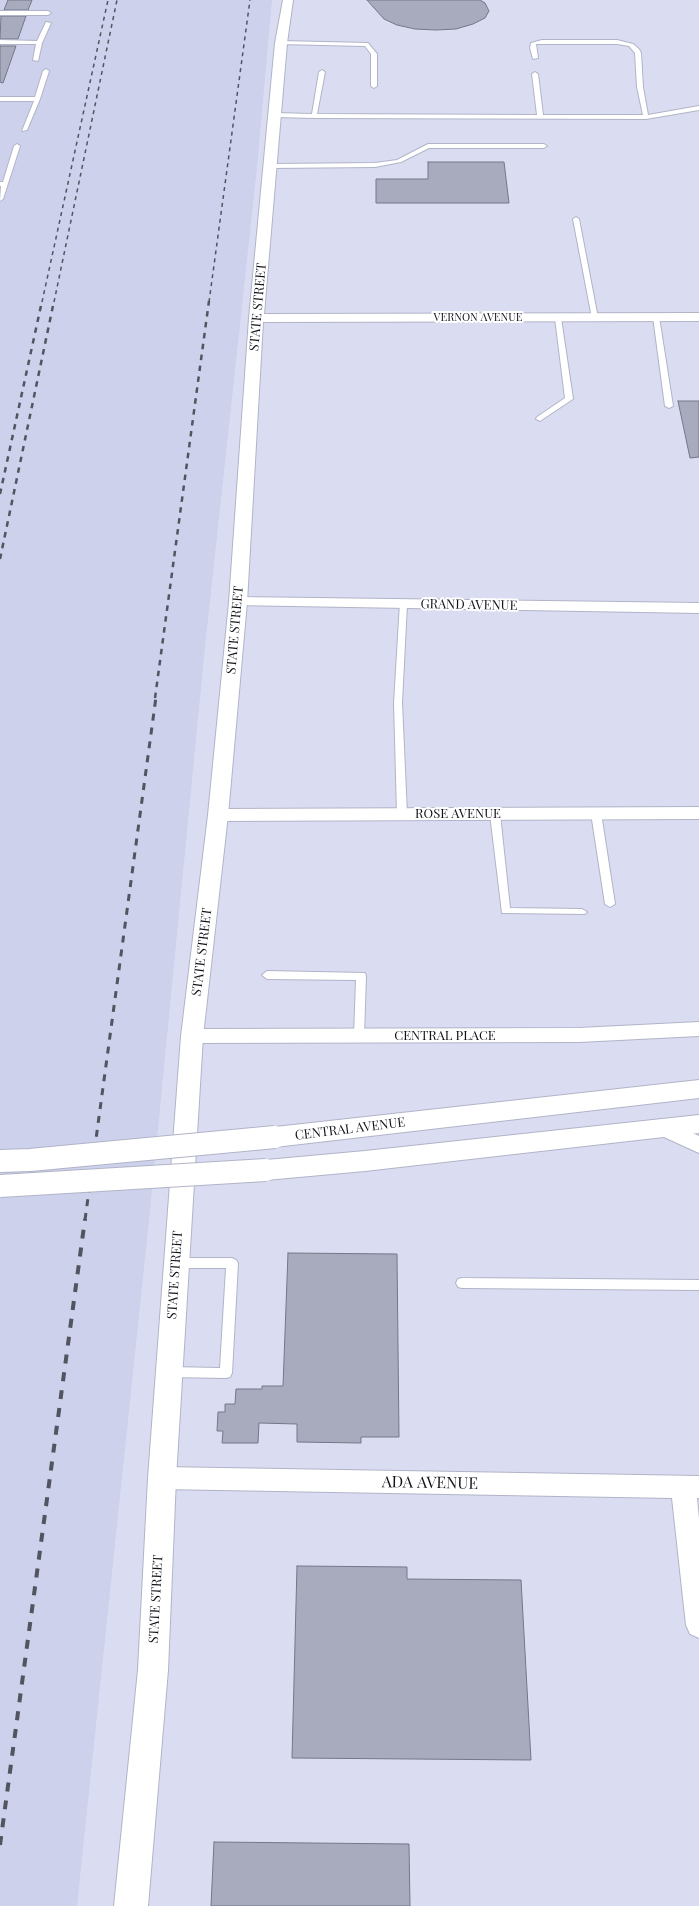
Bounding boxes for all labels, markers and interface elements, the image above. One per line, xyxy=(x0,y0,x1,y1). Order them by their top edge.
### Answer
street label: STATE STREET xyxy=(246,262,270,352)
street label: VERNON AVENUE xyxy=(434,311,522,325)
street label: STATE STREET xyxy=(223,585,247,675)
street label: GRAND AVENUE xyxy=(420,596,518,614)
street label: ROSE AVENUE xyxy=(415,806,501,822)
street label: STATE STREET xyxy=(189,907,215,997)
street label: CENTRAL PLACE xyxy=(394,1028,496,1044)
street label: CENTRAL AVENUE xyxy=(294,1114,406,1144)
street label: STATE STREET xyxy=(164,1230,186,1320)
street label: ADA AVENUE xyxy=(382,1473,478,1493)
street label: STATE STREET xyxy=(146,1554,166,1644)

